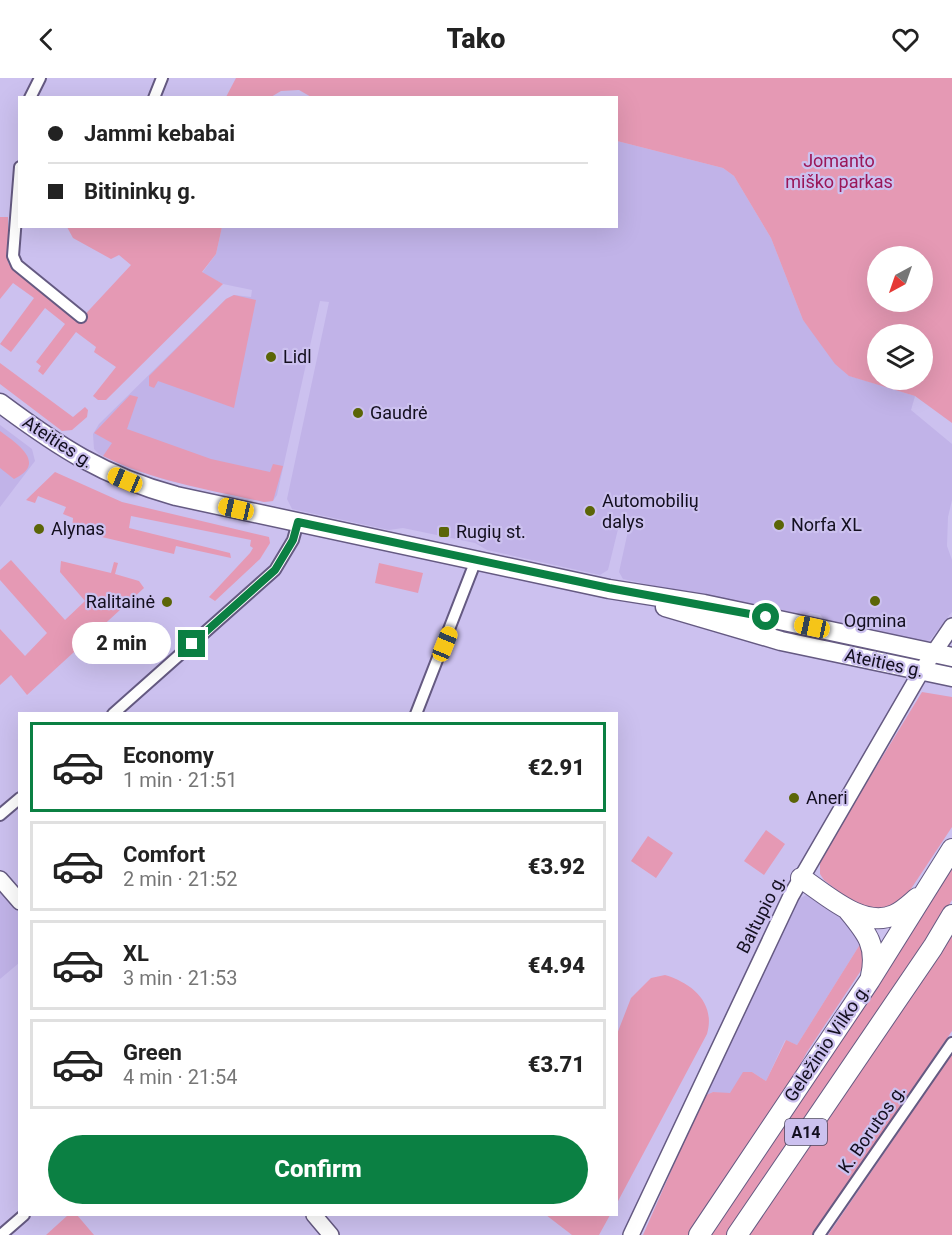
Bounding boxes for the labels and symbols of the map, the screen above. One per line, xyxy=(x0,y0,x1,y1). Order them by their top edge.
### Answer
park label: Jomanto miško parkas xyxy=(785,150,893,192)
north arrow xyxy=(867,246,933,312)
place label: Lidl xyxy=(283,346,312,367)
marker: Lidl xyxy=(264,350,278,364)
place label: Gaudrė xyxy=(370,402,428,423)
marker: Gaudrė xyxy=(351,406,365,420)
street label: Ateities g. xyxy=(19,411,97,472)
car xyxy=(105,465,145,495)
place label: Automobilių dalys xyxy=(602,490,699,532)
car xyxy=(216,496,256,522)
marker: Automobilių dalys xyxy=(583,504,597,518)
place label: Norfa XL xyxy=(791,514,862,535)
place label: Alynas xyxy=(51,518,105,539)
marker: Norfa XL xyxy=(772,518,786,532)
place label: Rugių st. xyxy=(456,521,526,542)
marker: Alynas xyxy=(32,522,46,536)
marker: Rugių st. xyxy=(437,525,451,539)
place label: Ralitainė xyxy=(86,591,155,612)
marker: Ogmina xyxy=(868,594,882,608)
marker: Ralitainė xyxy=(160,595,174,609)
route start xyxy=(752,603,779,630)
place label: Ogmina xyxy=(844,610,906,631)
car xyxy=(793,614,831,640)
callout: 2 min xyxy=(72,623,171,665)
car xyxy=(430,624,460,664)
route end xyxy=(178,630,205,657)
street label: Ateities g. xyxy=(843,644,925,681)
place label: Aneri xyxy=(806,787,848,808)
marker: Aneri xyxy=(787,791,801,805)
street label: Baltupio g. xyxy=(732,871,789,957)
street label: Geležinio Vilko g. xyxy=(780,980,874,1105)
street label: K. Borutos g. xyxy=(834,1081,910,1177)
road number: A14 xyxy=(785,1119,827,1145)

